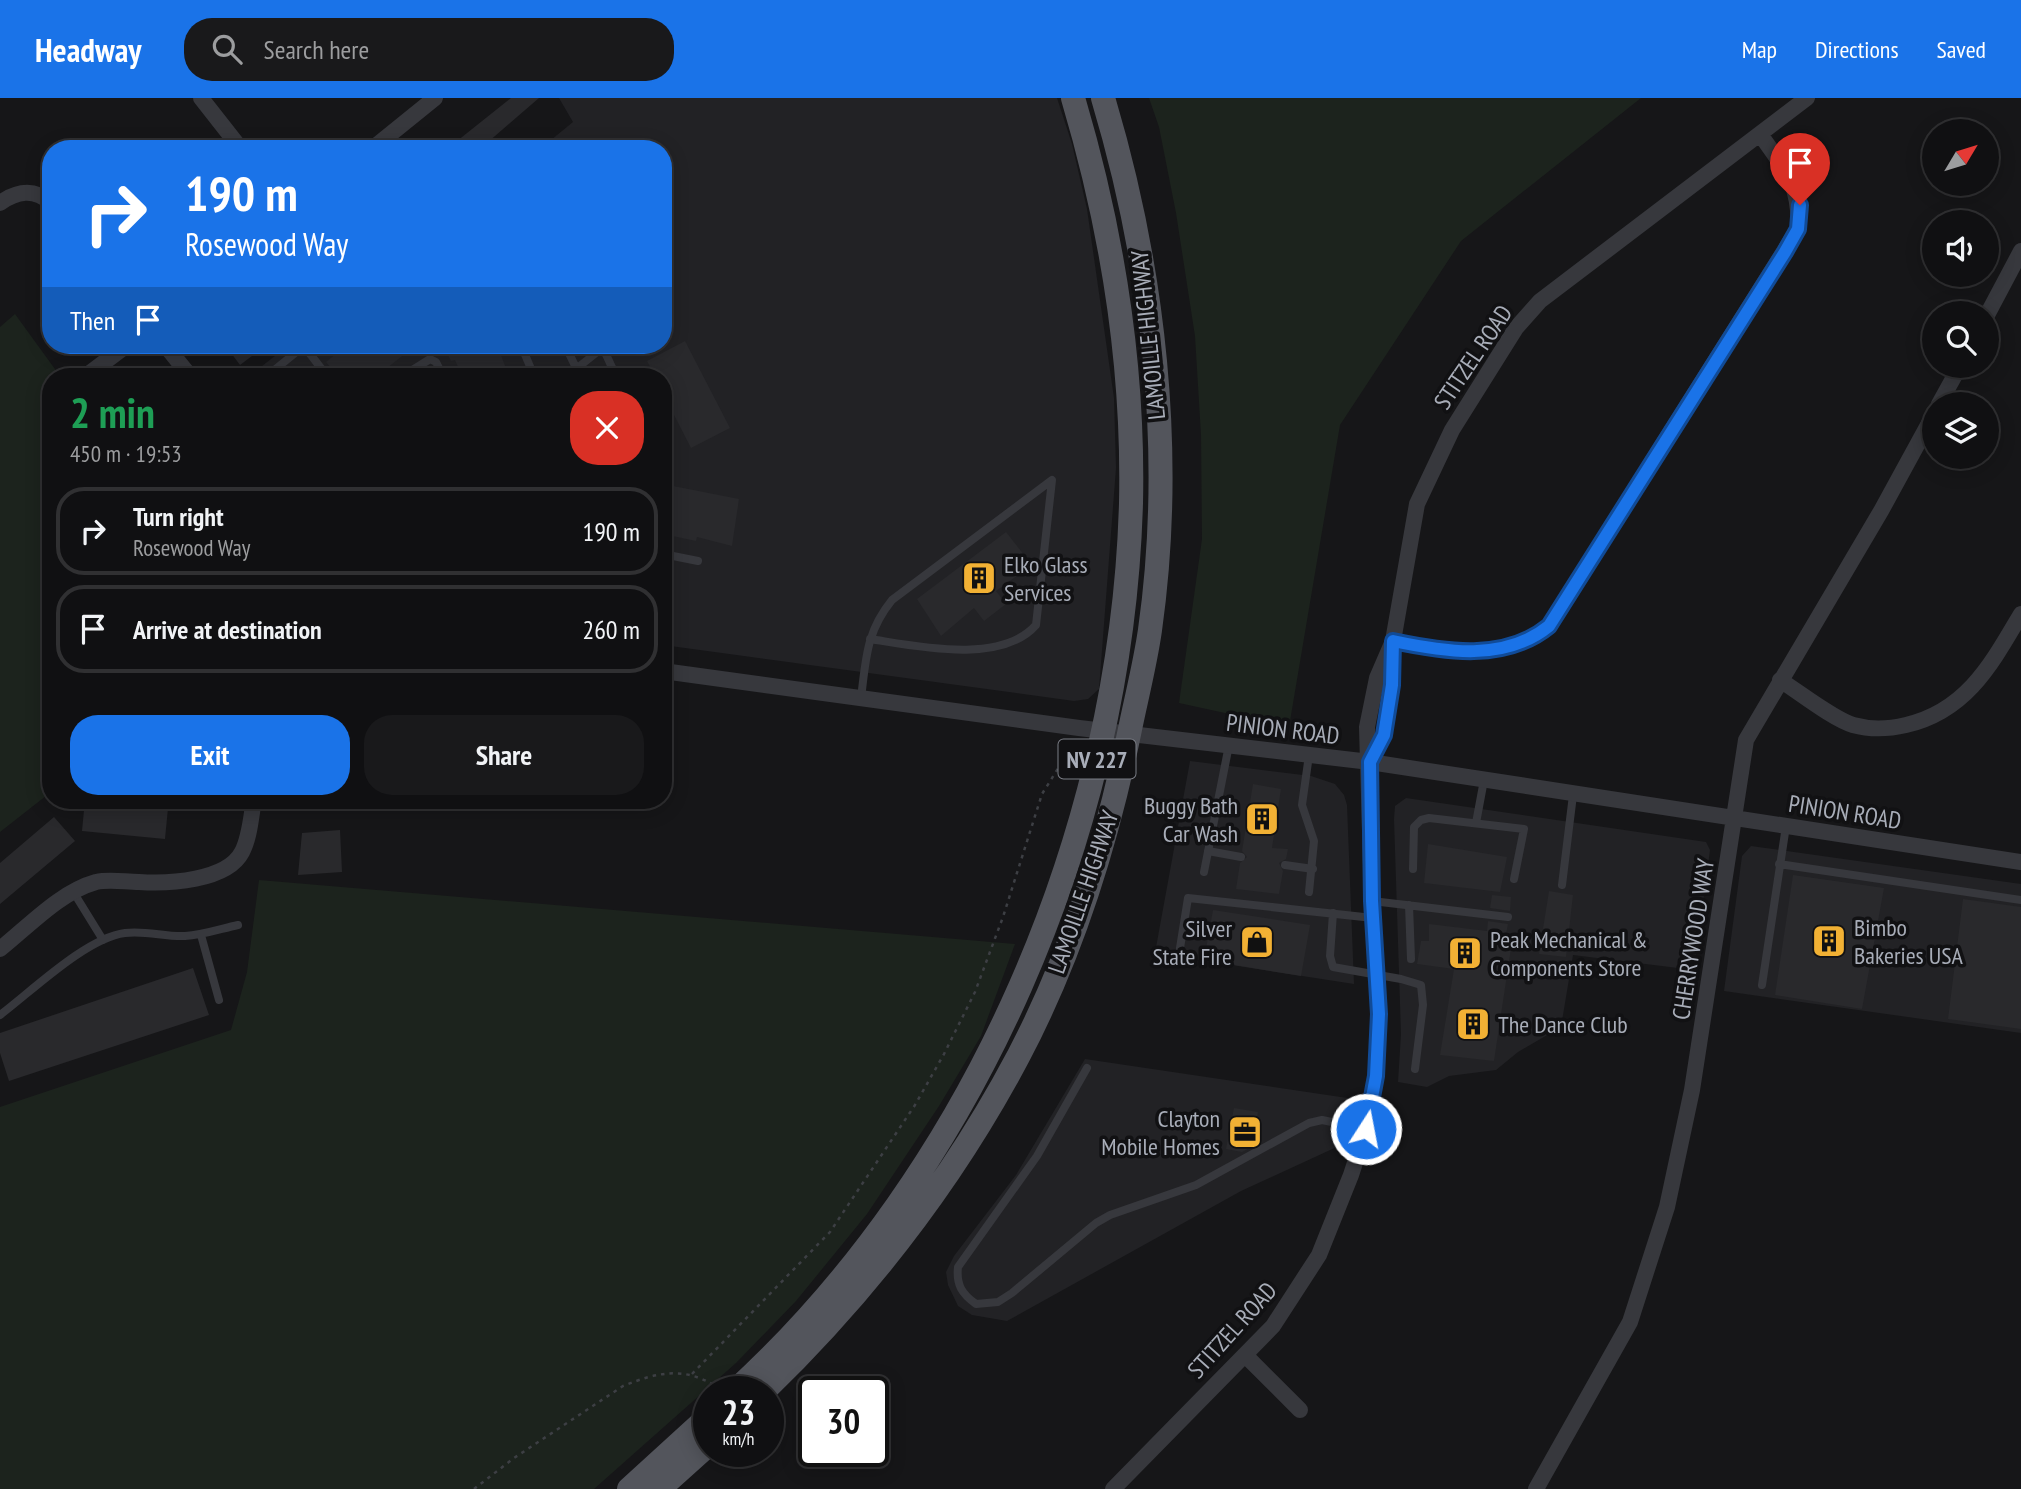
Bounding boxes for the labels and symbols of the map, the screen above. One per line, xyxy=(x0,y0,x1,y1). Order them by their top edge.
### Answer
north arrow xyxy=(1922,119,1998,196)
pin xyxy=(1770,133,1830,205)
street label: LAMOILLE HIGHWAY xyxy=(1124,249,1172,421)
street label: STITZEL ROAD xyxy=(1427,299,1519,415)
place label: Elko Glass Services xyxy=(1004,549,1088,608)
building icon: Elko Glass Services xyxy=(960,559,998,597)
street label: PINION ROAD xyxy=(1225,707,1341,751)
road number: NV 227 xyxy=(1058,740,1136,778)
street label: PINION ROAD xyxy=(1786,788,1904,836)
place label: Buggy Bath Car Wash xyxy=(1144,790,1238,849)
building icon: Buggy Bath Car Wash xyxy=(1243,800,1281,838)
street label: LAMOILLE HIGHWAY xyxy=(1041,806,1125,978)
street label: CHERRYWOOD WAY xyxy=(1665,856,1721,1022)
place label: Bimbo Bakeries USA xyxy=(1854,912,1964,971)
place label: Silver State Fire xyxy=(1153,913,1232,972)
building icon: Bimbo Bakeries USA xyxy=(1810,922,1848,960)
shop icon: Silver State Fire xyxy=(1238,923,1276,961)
place label: Peak Mechanical & Components Store xyxy=(1490,924,1648,983)
building icon: Peak Mechanical & Components Store xyxy=(1446,934,1484,972)
building icon: The Dance Club xyxy=(1454,1005,1492,1043)
place label: The Dance Club xyxy=(1498,1009,1628,1040)
position arrow xyxy=(1329,1092,1403,1166)
place label: Clayton Mobile Homes xyxy=(1101,1103,1220,1162)
office icon: Clayton Mobile Homes xyxy=(1226,1113,1264,1151)
street label: STITZEL ROAD xyxy=(1181,1275,1283,1385)
speed limit sign: 30 xyxy=(798,1376,889,1467)

